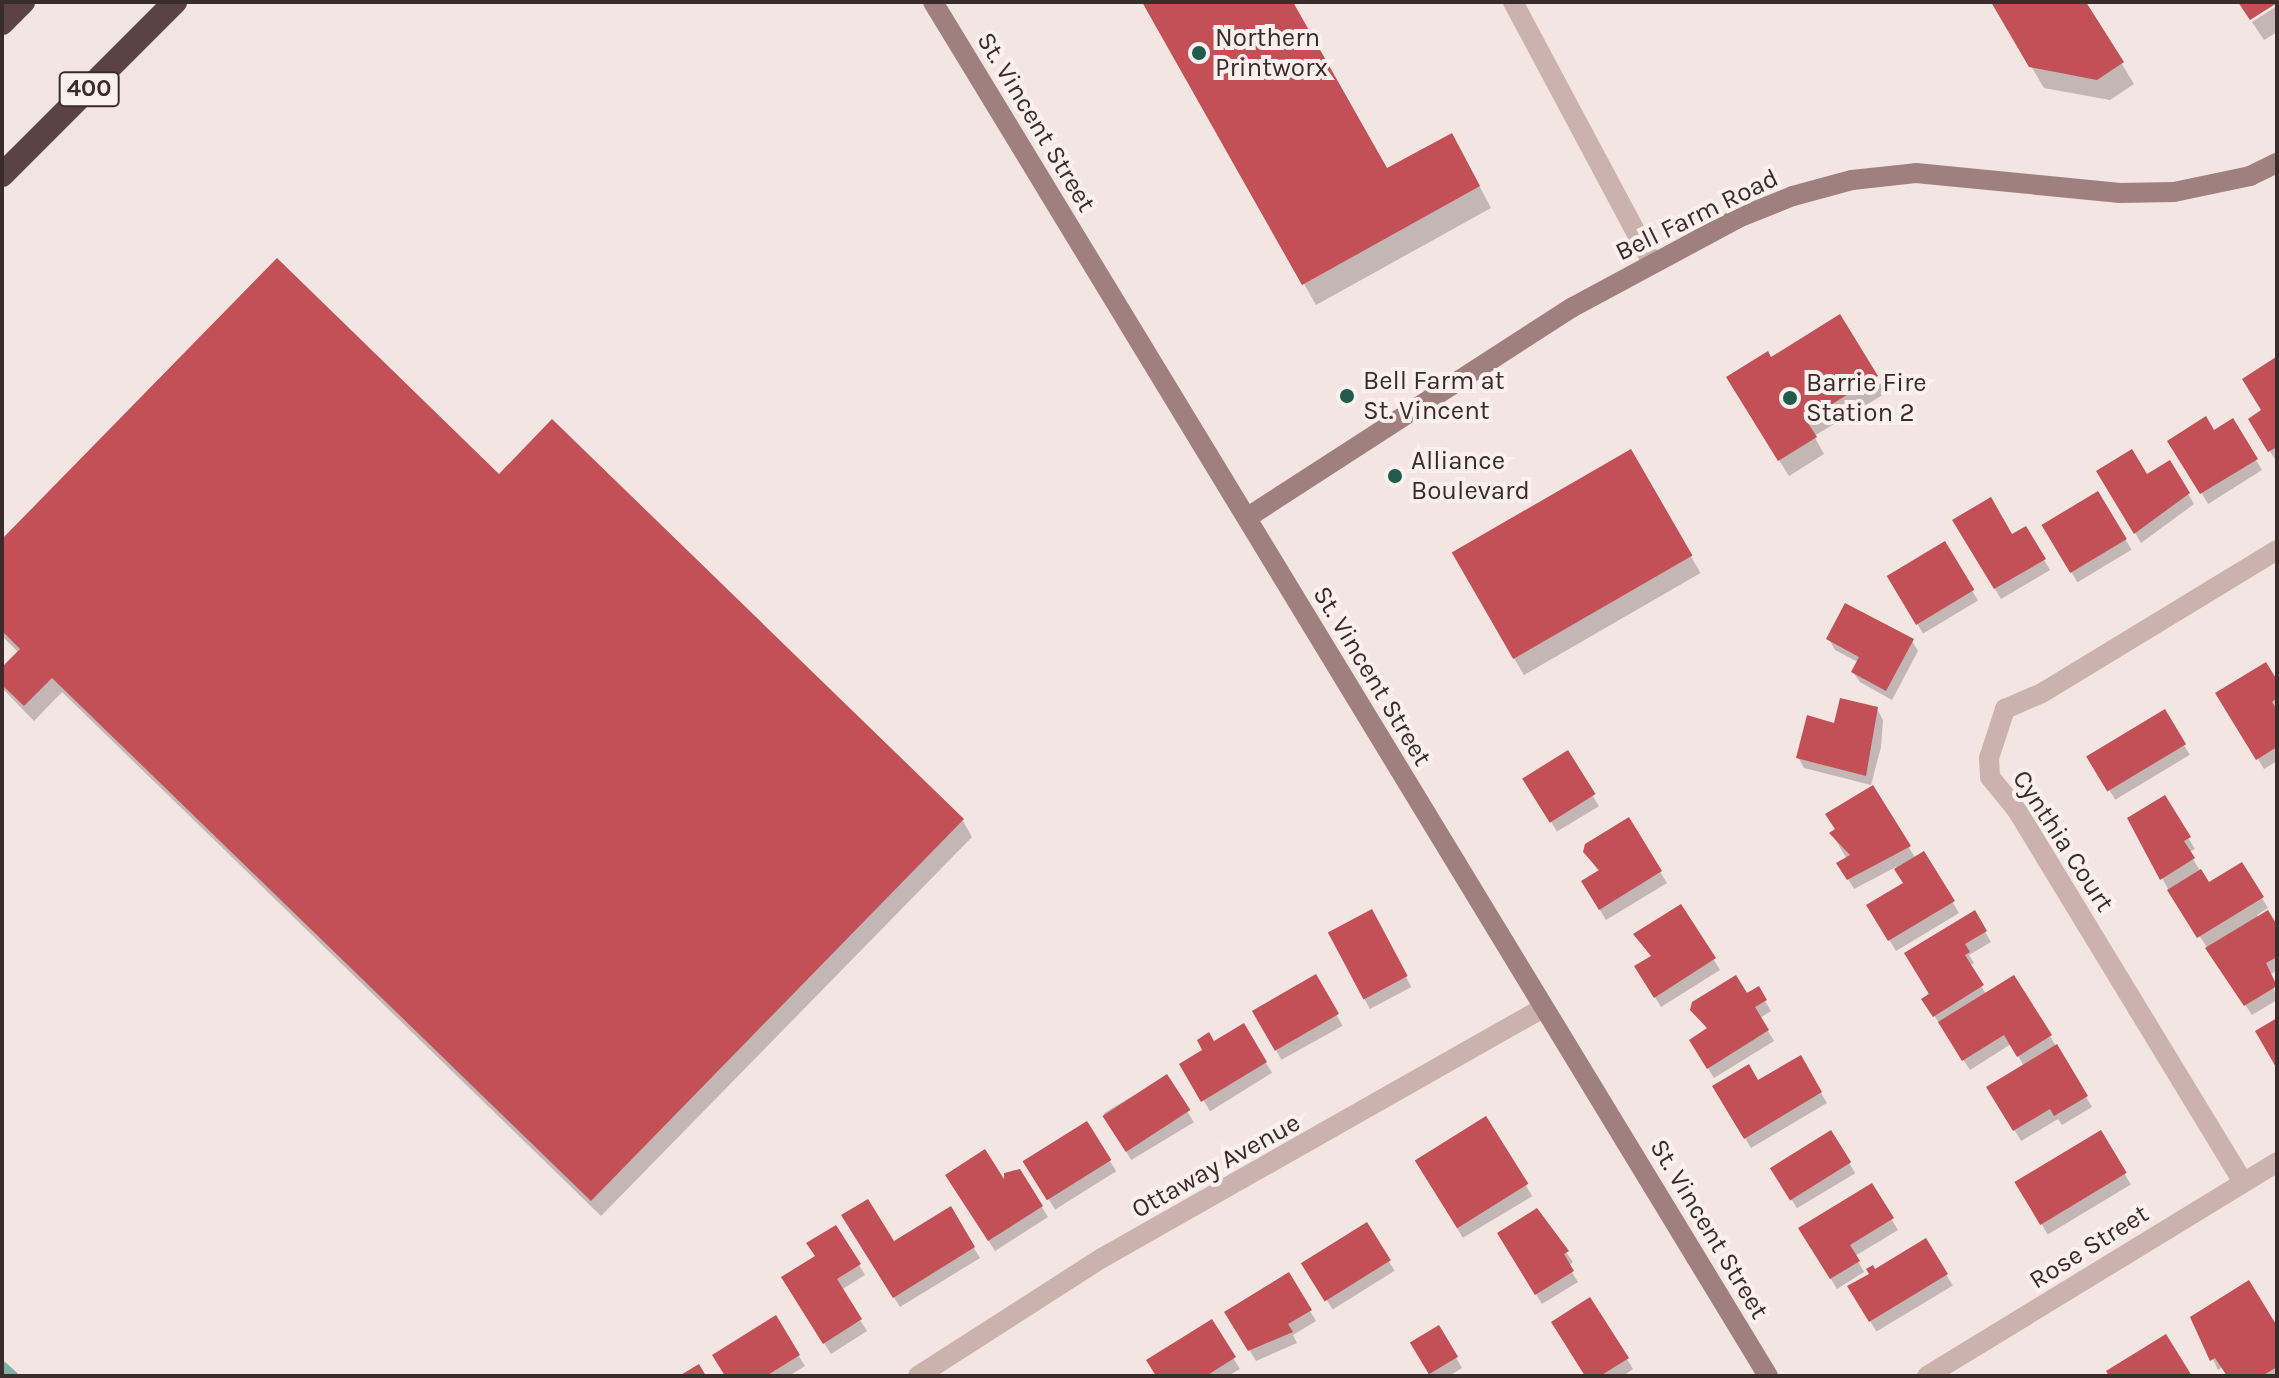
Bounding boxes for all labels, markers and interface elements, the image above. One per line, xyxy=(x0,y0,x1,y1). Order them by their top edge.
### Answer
place label: Northern Printworx xyxy=(1215,22,1328,84)
street label: St. Vincent Street xyxy=(970,26,1102,218)
marker: Northern Printworx xyxy=(1190,44,1208,62)
road number: 400 xyxy=(57,69,121,109)
street label: Bell Farm Road xyxy=(1610,162,1784,268)
place label: Bell Farm at St. Vincent xyxy=(1363,365,1505,426)
place label: Barrie Fire Station 2 xyxy=(1806,367,1927,428)
marker: Bell Farm at St. Vincent xyxy=(1338,387,1356,405)
marker: Barrie Fire Station 2 xyxy=(1781,389,1799,407)
place label: Alliance Boulevard xyxy=(1411,445,1530,506)
marker: Alliance Boulevard xyxy=(1386,467,1404,485)
street label: St. Vincent Street xyxy=(1306,580,1438,772)
street label: Cynthia Court xyxy=(2006,764,2120,918)
street label: Ottaway Avenue xyxy=(1126,1107,1306,1225)
street label: St. Vincent Street xyxy=(1643,1133,1775,1325)
street label: Rose Street xyxy=(2024,1198,2154,1296)

